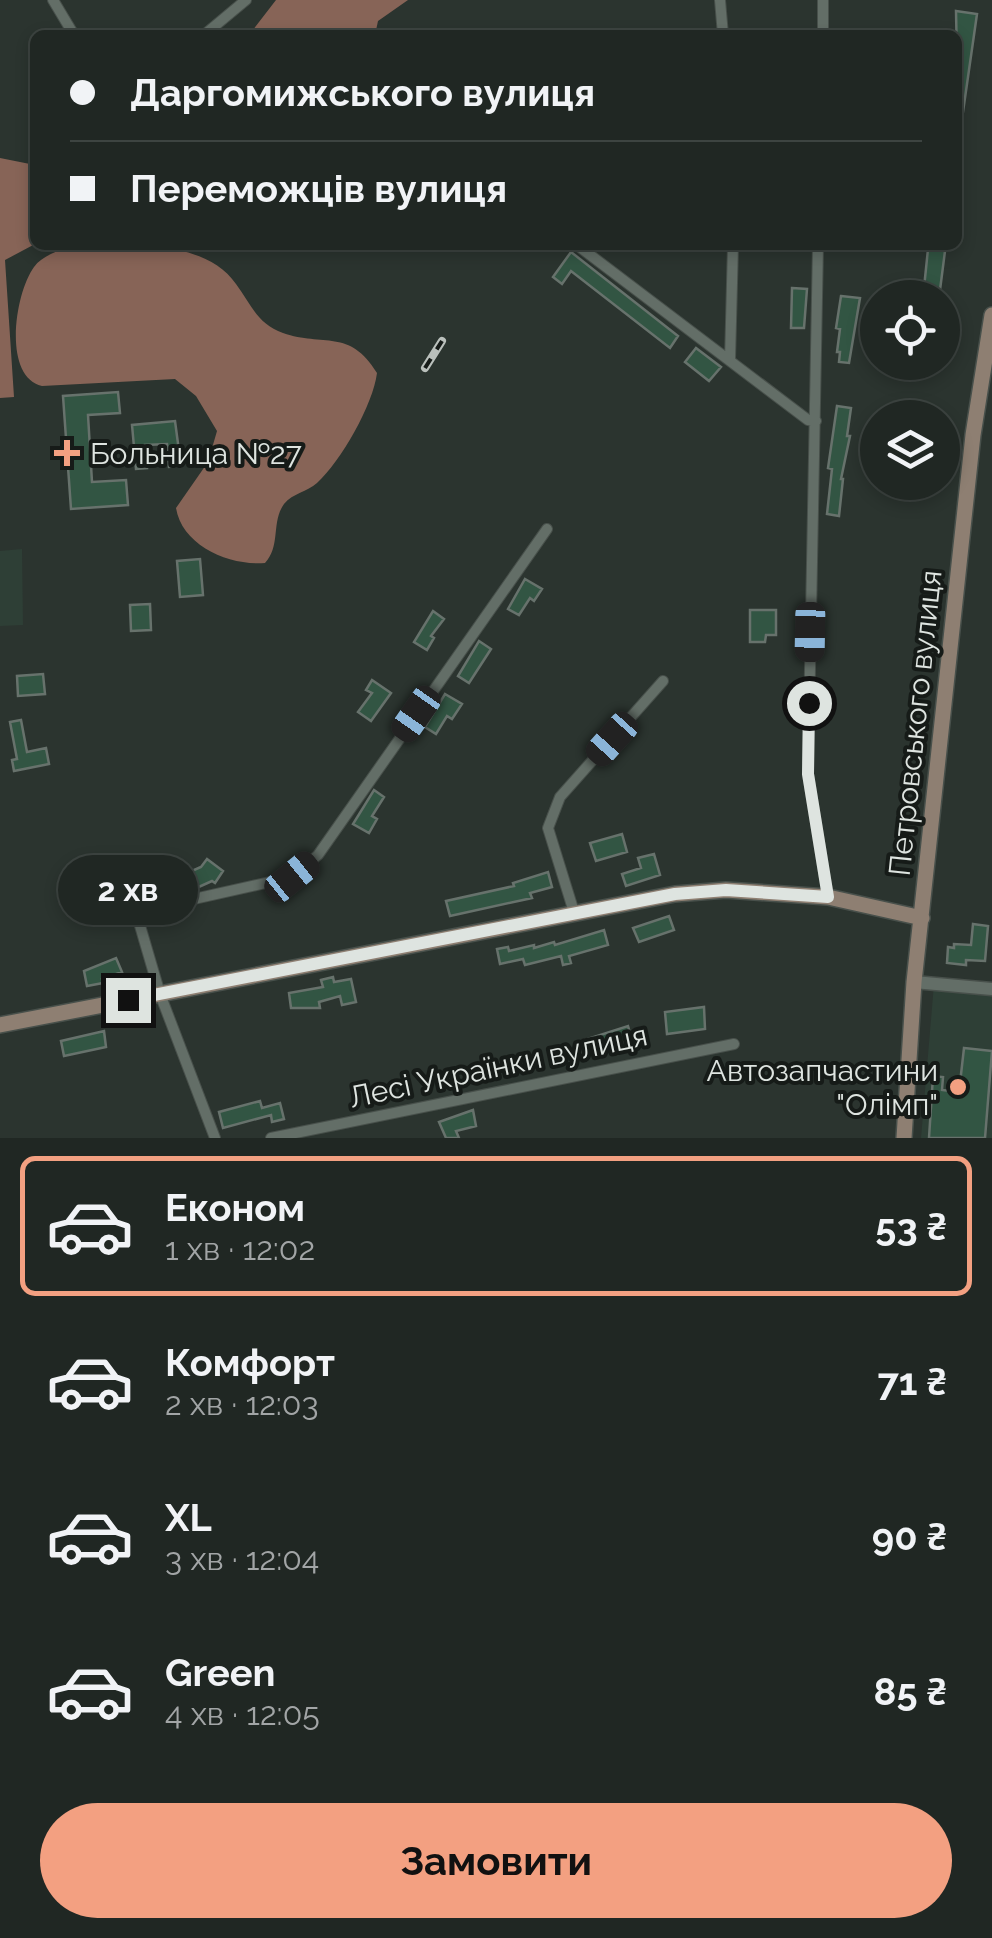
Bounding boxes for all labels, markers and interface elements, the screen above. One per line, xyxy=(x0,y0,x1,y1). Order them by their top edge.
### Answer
text: Даргомижського вулиця xyxy=(130,70,595,115)
text: Переможців вулиця xyxy=(130,166,507,211)
map controls xyxy=(860,280,960,500)
button: locate xyxy=(860,280,960,380)
button: layers xyxy=(860,400,960,500)
place label: Больница №27 xyxy=(90,436,302,471)
marker: Больница №27 xyxy=(54,440,80,466)
street label: Петровського вулиця xyxy=(882,568,948,878)
car xyxy=(794,602,826,662)
car xyxy=(387,681,445,747)
route start xyxy=(787,681,832,726)
car xyxy=(581,707,643,771)
car xyxy=(259,846,325,908)
callout: 2 хв xyxy=(58,855,198,925)
text: 2 хв xyxy=(98,871,158,908)
route end xyxy=(106,978,151,1023)
street label: Лесі Українки вулиця xyxy=(346,1017,650,1115)
place label: Автозапчастини "Олімп" xyxy=(707,1053,938,1122)
marker: Автозапчастини "Олімп" xyxy=(947,1076,969,1098)
icon: car xyxy=(45,1181,135,1271)
text: Економ xyxy=(165,1185,305,1230)
text: 53 ₴ xyxy=(875,1204,947,1249)
text: 1 хв · 12:02 xyxy=(165,1230,315,1267)
icon: car xyxy=(45,1336,135,1426)
text: Комфорт xyxy=(165,1340,335,1385)
text: 71 ₴ xyxy=(877,1359,947,1404)
text: 2 хв · 12:03 xyxy=(165,1385,319,1422)
icon: car xyxy=(45,1491,135,1581)
text: XL xyxy=(165,1495,212,1540)
text: 90 ₴ xyxy=(872,1514,947,1559)
text: 3 хв · 12:04 xyxy=(165,1540,319,1577)
icon: car xyxy=(45,1646,135,1736)
text: Green xyxy=(165,1650,275,1695)
text: 85 ₴ xyxy=(874,1669,947,1714)
text: 4 хв · 12:05 xyxy=(165,1695,320,1732)
button: Замовити xyxy=(40,1803,952,1918)

